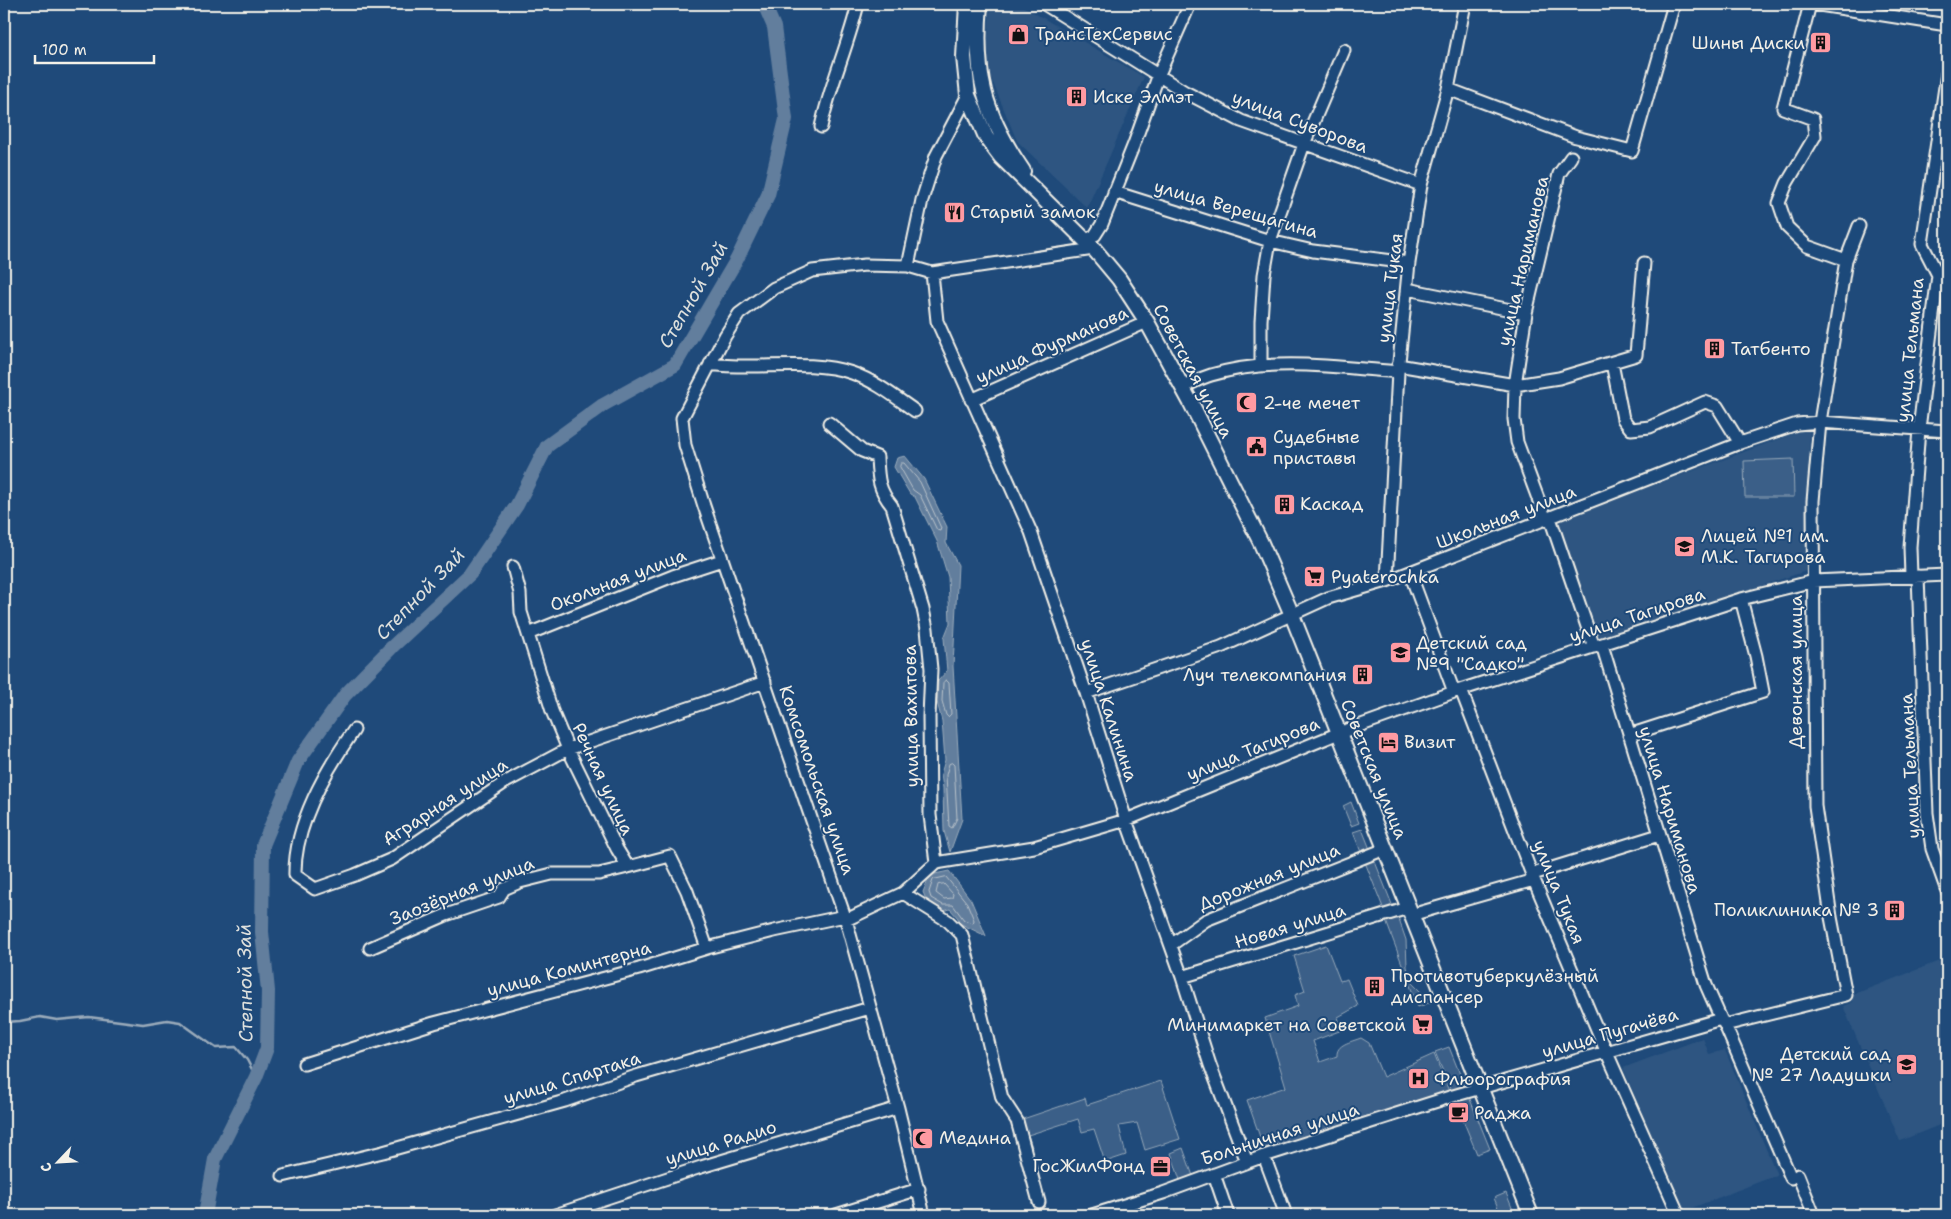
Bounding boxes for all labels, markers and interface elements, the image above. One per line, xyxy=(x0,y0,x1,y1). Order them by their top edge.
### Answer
shop icon: ТрансТехСервис xyxy=(1007,22,1031,46)
place label: ТрансТехСервис xyxy=(1035,22,1173,46)
place label: Шины Диски xyxy=(1692,31,1805,55)
building icon: Шины Диски xyxy=(1809,31,1833,55)
scale bar xyxy=(35,32,154,64)
text: 100 m xyxy=(42,40,87,60)
building icon: Иске Элмэт xyxy=(1065,85,1089,109)
place label: Иске Элмэт xyxy=(1093,85,1194,109)
street label: улица Суворова xyxy=(1229,85,1371,159)
street label: улица Верещагина xyxy=(1151,174,1321,244)
street label: улица Нариманова xyxy=(1492,174,1554,348)
restaurant icon: Старый замок xyxy=(942,200,966,224)
place label: Старый замок xyxy=(970,200,1096,224)
street label: улица Тукая xyxy=(1371,232,1409,344)
water label: Степной Зай xyxy=(653,237,733,353)
street label: улица Тельмана xyxy=(1890,276,1930,424)
street label: Советская улица xyxy=(1147,300,1239,442)
street label: улица Фурманова xyxy=(972,301,1132,389)
building icon: Татбенто xyxy=(1703,337,1727,361)
place label: Татбенто xyxy=(1731,337,1811,361)
mosque icon: 2-че мечет xyxy=(1235,391,1259,415)
place label: 2-че мечет xyxy=(1263,391,1361,415)
place label: Судебные приставы xyxy=(1273,425,1360,470)
public building icon: Судебные приставы xyxy=(1245,435,1269,459)
street label: Школьная улица xyxy=(1433,479,1579,555)
building icon: Каскад xyxy=(1272,492,1296,516)
place label: Каскад xyxy=(1300,492,1364,516)
place label: Лицей №1 им. М.К. Тагирова xyxy=(1701,524,1829,569)
school or university icon: Лицей №1 им. М.К. Тагирова xyxy=(1673,534,1697,558)
water label: Степной Зай xyxy=(370,543,470,645)
street label: Окольная улица xyxy=(546,543,690,617)
supermarket icon: Pyaterochka xyxy=(1303,565,1327,589)
place label: Pyaterochka xyxy=(1331,565,1439,589)
street label: улица Тагирова xyxy=(1566,582,1708,648)
street label: Девонская улица xyxy=(1784,595,1808,749)
place label: Детский сад №9 "Садко" xyxy=(1416,631,1528,676)
street label: улица Калинина xyxy=(1075,636,1143,784)
school or university icon: Детский сад №9 "Садко" xyxy=(1388,641,1412,665)
street label: улица Вахитова xyxy=(898,644,924,788)
place label: Луч телекомпания xyxy=(1183,663,1347,687)
building icon: Луч телекомпания xyxy=(1351,663,1375,687)
street label: Комсомольская улица xyxy=(773,682,861,878)
street label: улица Тельмана xyxy=(1894,693,1926,839)
street label: Советская улица xyxy=(1335,695,1413,843)
street label: улица Тагирова xyxy=(1183,711,1323,787)
street label: Речная улица xyxy=(567,719,639,839)
street label: улица Нариманова xyxy=(1633,723,1707,897)
hotel icon: Визит xyxy=(1376,730,1400,754)
place label: Визит xyxy=(1404,730,1456,754)
street label: Аграрная улица xyxy=(378,753,512,851)
street label: улица Тукая xyxy=(1527,836,1591,948)
street label: Дорожная улица xyxy=(1195,838,1343,916)
street label: Заозёрная улица xyxy=(386,851,538,931)
street label: Новая улица xyxy=(1232,898,1348,954)
place label: Поликлиника № 3 xyxy=(1714,898,1879,922)
building icon: Поликлиника № 3 xyxy=(1883,898,1907,922)
water label: Степной Зай xyxy=(231,923,259,1043)
street label: улица Коминтерна xyxy=(484,936,654,1002)
place label: Противотуберкулёзный диспансер xyxy=(1391,964,1599,1009)
building icon: Противотуберкулёзный диспансер xyxy=(1363,974,1387,998)
street label: улица Пугачёва xyxy=(1539,1002,1681,1064)
place label: Минимаркет на Советской xyxy=(1167,1013,1406,1037)
supermarket icon: Минимаркет на Советской xyxy=(1410,1013,1434,1037)
place label: Детский сад № 27 Ладушки xyxy=(1751,1042,1892,1087)
street label: улица Спартака xyxy=(501,1046,643,1110)
school or university icon: Детский сад № 27 Ладушки xyxy=(1895,1052,1919,1076)
hospital icon: Флюорография xyxy=(1406,1067,1430,1091)
place label: Флюорография xyxy=(1434,1067,1571,1091)
street label: Больничная улица xyxy=(1198,1097,1362,1171)
cafe icon: Раджа xyxy=(1446,1101,1470,1125)
place label: Раджа xyxy=(1474,1101,1531,1125)
street label: улица Радио xyxy=(662,1115,780,1171)
mosque icon: Медина xyxy=(911,1126,935,1150)
place label: Медина xyxy=(939,1126,1011,1150)
north arrow xyxy=(32,1136,82,1186)
place label: ГосЖилФонд xyxy=(1033,1154,1146,1178)
office icon: ГосЖилФонд xyxy=(1149,1154,1173,1178)
text: С xyxy=(36,1160,56,1175)

